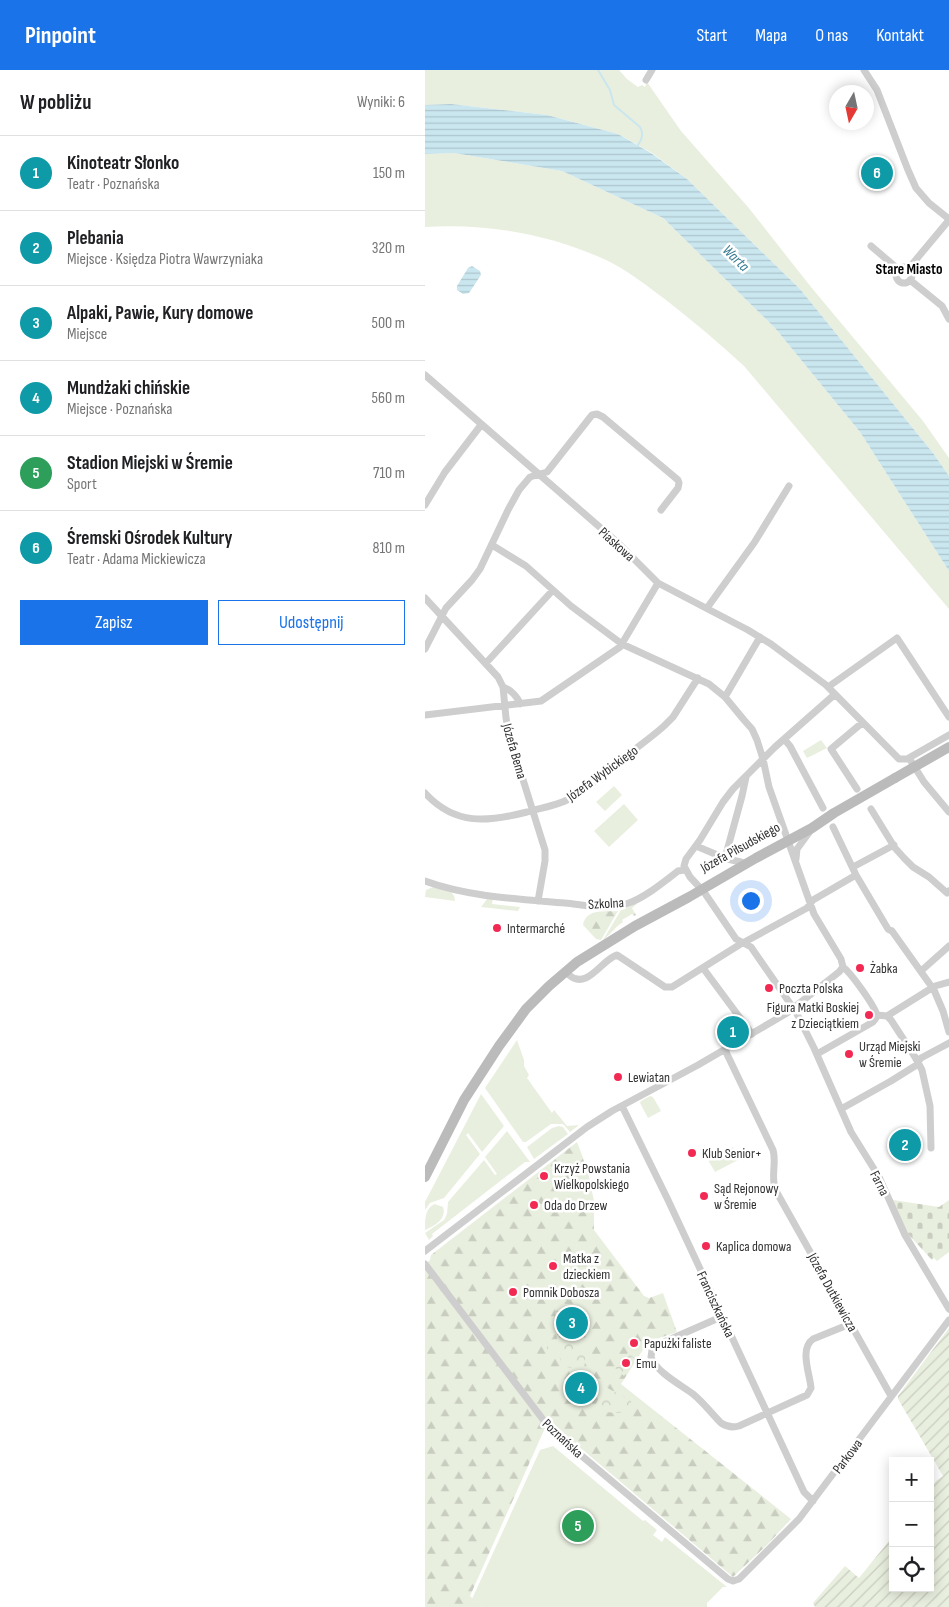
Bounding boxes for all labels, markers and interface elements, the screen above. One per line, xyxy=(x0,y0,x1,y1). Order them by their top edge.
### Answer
text: Pinpoint xyxy=(25,21,96,50)
text: Start xyxy=(696,25,727,46)
text: Mapa xyxy=(755,25,787,46)
text: O nas xyxy=(815,25,848,46)
text: Kontakt xyxy=(876,25,924,46)
north arrow xyxy=(829,85,874,130)
text: W pobliżu xyxy=(20,90,91,115)
text: Wyniki: 6 xyxy=(357,93,405,112)
text: Kinoteatr Słonko xyxy=(67,152,179,175)
pin: 6 xyxy=(861,154,893,192)
text: 1 xyxy=(33,164,39,183)
text: 150 m xyxy=(373,164,405,183)
text: Teatr · Poznańska xyxy=(67,175,160,194)
text: Plebania xyxy=(67,227,124,250)
text: 2 xyxy=(32,239,40,258)
text: 320 m xyxy=(372,239,405,258)
water label: Warta xyxy=(718,241,753,276)
text: Miejsce · Księdza Piotra Wawrzyniaka xyxy=(67,250,263,269)
district label: Stare Miasto xyxy=(876,260,942,279)
text: Alpaki, Pawie, Kury domowe xyxy=(67,302,254,325)
text: 3 xyxy=(32,314,40,333)
text: 500 m xyxy=(371,314,405,333)
text: Miejsce xyxy=(67,325,107,344)
text: Mundżaki chińskie xyxy=(67,377,190,400)
text: 4 xyxy=(32,389,40,408)
text: 560 m xyxy=(372,389,405,408)
text: Miejsce · Poznańska xyxy=(67,400,172,419)
text: Stadion Miejski w Śremie xyxy=(67,452,233,475)
text: 5 xyxy=(32,464,40,483)
text: 710 m xyxy=(373,464,405,483)
text: Sport xyxy=(67,475,97,494)
street label: Piaskowa xyxy=(595,524,638,565)
text: Śremski Ośrodek Kultury xyxy=(67,527,232,550)
text: 6 xyxy=(32,539,40,558)
text: 810 m xyxy=(372,539,405,558)
text: Teatr · Adama Mickiewicza xyxy=(67,550,206,569)
button: Zapisz xyxy=(20,600,208,645)
button: Udostępnij xyxy=(218,600,405,645)
street label: Józefa Bema xyxy=(498,721,531,781)
street label: Józefa Wybickiego xyxy=(563,742,641,806)
street label: Józefa Piłsudskiego xyxy=(697,819,783,877)
your location xyxy=(738,888,764,914)
street label: Szkolna xyxy=(588,894,624,913)
place label: Intermarché xyxy=(507,920,565,937)
marker: Intermarché xyxy=(491,922,503,934)
place label: Żabka xyxy=(870,960,898,977)
marker: Żabka xyxy=(854,962,866,974)
place label: Poczta Polska xyxy=(779,980,843,997)
marker: Poczta Polska xyxy=(763,982,775,994)
place label: Figura Matki Boskiej z Dzieciątkiem xyxy=(767,999,859,1032)
marker: Figura Matki Boskiej z Dzieciątkiem xyxy=(863,1009,875,1021)
pin: 1 xyxy=(717,1013,749,1051)
place label: Urząd Miejski w Śremie xyxy=(859,1038,920,1071)
marker: Urząd Miejski w Śremie xyxy=(843,1048,855,1060)
place label: Lewiatan xyxy=(628,1069,670,1086)
marker: Lewiatan xyxy=(612,1071,624,1083)
pin: 2 xyxy=(889,1126,921,1164)
place label: Klub Senior+ xyxy=(702,1145,762,1162)
marker: Klub Senior+ xyxy=(686,1147,698,1159)
place label: Krzyż Powstania Wielkopolskiego xyxy=(554,1160,630,1193)
street label: Farna xyxy=(866,1168,893,1199)
marker: Krzyż Powstania Wielkopolskiego xyxy=(538,1170,550,1182)
place label: Sąd Rejonowy w Śremie xyxy=(714,1180,779,1213)
marker: Sąd Rejonowy w Śremie xyxy=(698,1190,710,1202)
place label: Oda do Drzew xyxy=(544,1197,608,1214)
marker: Oda do Drzew xyxy=(528,1199,540,1211)
place label: Kaplica domowa xyxy=(716,1238,791,1255)
marker: Kaplica domowa xyxy=(700,1240,712,1252)
street label: Józefa Dutkiewicza xyxy=(803,1249,861,1335)
place label: Matka z dzieckiem xyxy=(563,1250,610,1283)
marker: Matka z dzieckiem xyxy=(547,1260,559,1272)
street label: Franciszkańska xyxy=(693,1268,738,1340)
place label: Pomnik Dobosza xyxy=(523,1284,599,1301)
marker: Pomnik Dobosza xyxy=(507,1286,519,1298)
pin: 3 xyxy=(556,1304,588,1342)
place label: Papużki faliste xyxy=(644,1335,712,1352)
marker: Papużki faliste xyxy=(628,1337,640,1349)
place label: Emu xyxy=(636,1355,657,1372)
marker: Emu xyxy=(620,1357,632,1369)
pin: 4 xyxy=(565,1369,597,1407)
street label: Poznańska xyxy=(539,1415,587,1462)
street label: Parkowa xyxy=(829,1436,866,1477)
map controls xyxy=(889,1457,934,1592)
button: + xyxy=(889,1457,934,1502)
button: − xyxy=(889,1502,934,1547)
pin: 5 xyxy=(562,1507,594,1545)
button: locate xyxy=(889,1547,934,1592)

